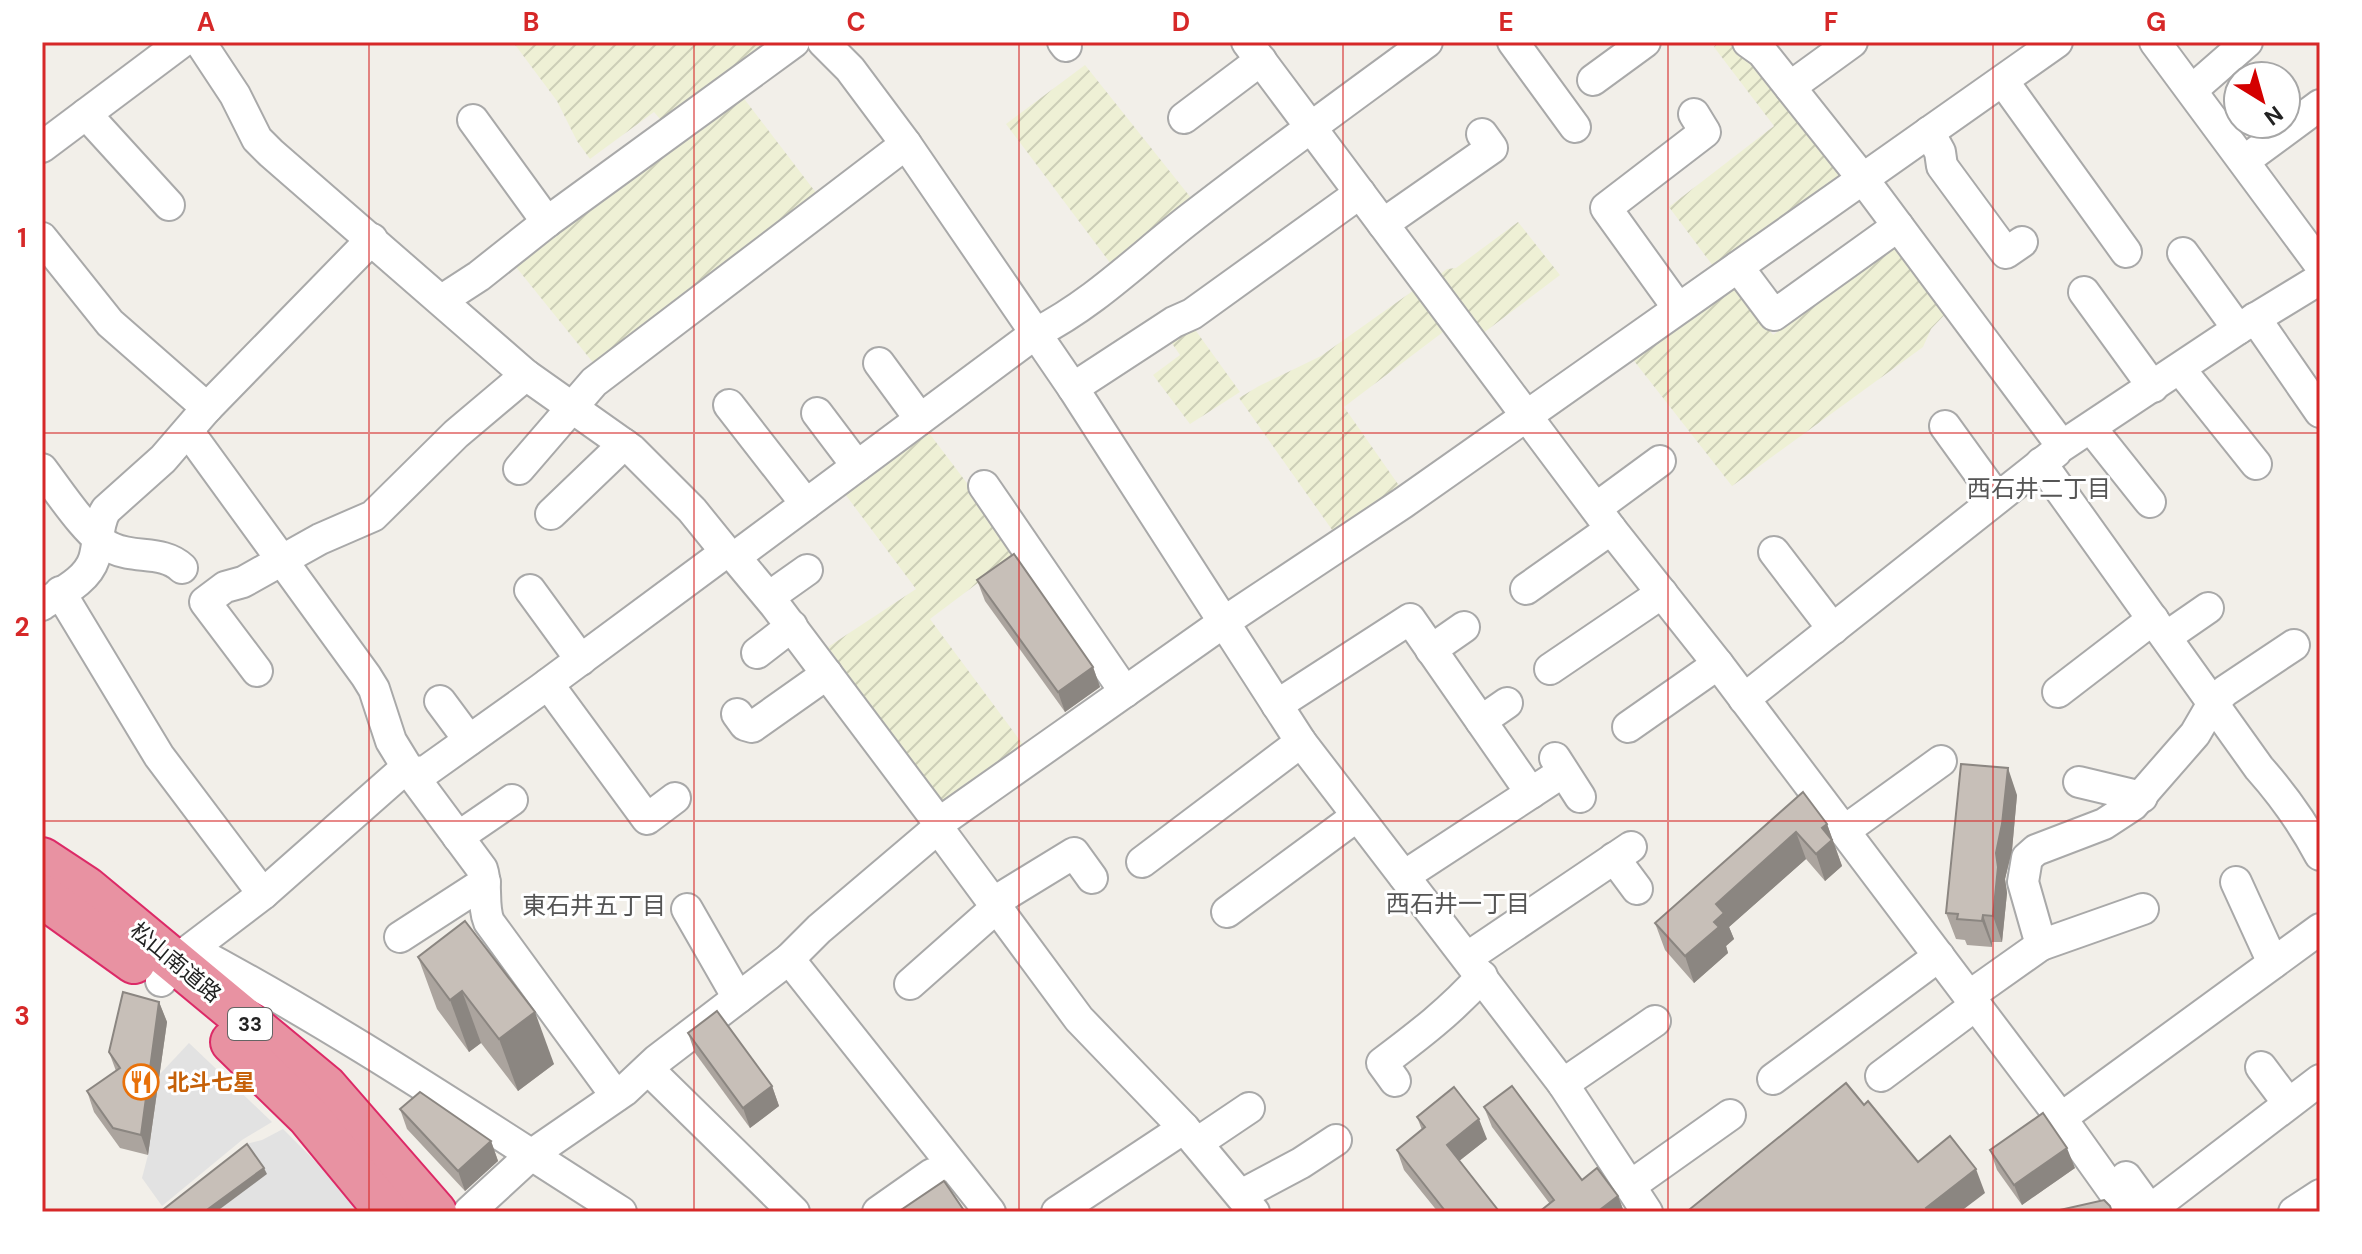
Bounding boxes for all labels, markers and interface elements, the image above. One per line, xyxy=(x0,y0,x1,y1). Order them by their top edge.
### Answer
text: A xyxy=(197,5,215,39)
text: B xyxy=(523,5,539,39)
text: C xyxy=(846,5,866,39)
text: D xyxy=(1172,5,1190,39)
text: E xyxy=(1498,5,1514,39)
text: F xyxy=(1824,5,1838,39)
text: G xyxy=(2146,5,2166,39)
north arrow xyxy=(2222,60,2302,140)
text: N xyxy=(2259,99,2289,132)
text: 1 xyxy=(17,221,27,255)
district label: 西石井二丁目 xyxy=(1967,473,2111,504)
text: 2 xyxy=(14,610,30,644)
district label: 西石井一丁目 xyxy=(1386,888,1530,919)
district label: 東石井五丁目 xyxy=(522,890,666,921)
street label: 松山南道路 xyxy=(124,916,227,1009)
text: 3 xyxy=(14,999,30,1033)
road number: 33 xyxy=(228,1008,272,1040)
restaurant icon: 北斗七星 xyxy=(122,1063,160,1101)
place label: 北斗七星 xyxy=(167,1068,255,1097)

